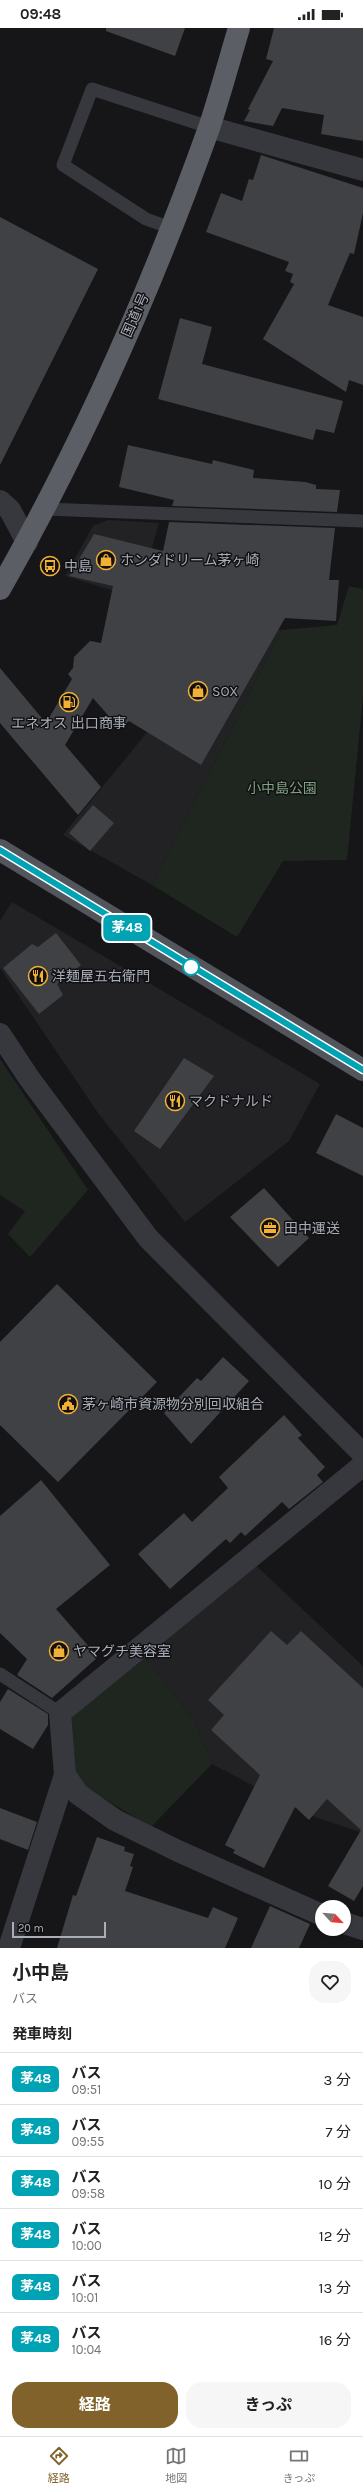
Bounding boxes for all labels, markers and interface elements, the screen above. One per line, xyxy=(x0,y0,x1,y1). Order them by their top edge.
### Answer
text: 09:48 xyxy=(20,5,61,23)
street label: 国道1号 xyxy=(118,290,153,340)
shop icon: ホンダドリーム茅ヶ崎 xyxy=(95,549,117,571)
place label: ホンダドリーム茅ヶ崎 xyxy=(120,552,260,569)
bus stop icon: 中島 xyxy=(39,555,61,577)
place label: 中島 xyxy=(64,558,92,575)
shop icon: SOX xyxy=(187,680,209,702)
place label: SOX xyxy=(212,683,238,700)
fuel station icon: エネオス 出口商事 xyxy=(58,691,80,713)
place label: エネオス 出口商事 xyxy=(11,715,127,732)
park label: 小中島公園 xyxy=(247,780,317,797)
line badge: 茅48 xyxy=(104,915,150,941)
text: 茅48 xyxy=(111,919,143,936)
unlabelled marker xyxy=(182,958,200,976)
restaurant icon: 洋麺屋五右衛門 xyxy=(27,965,49,987)
place label: 洋麺屋五右衛門 xyxy=(52,968,150,985)
restaurant icon: マクドナルド xyxy=(164,1090,186,1112)
place label: マクドナルド xyxy=(189,1093,273,1110)
office icon: 田中運送 xyxy=(259,1217,281,1239)
place label: 田中運送 xyxy=(284,1220,340,1237)
public building icon: 茅ヶ崎市資源物分別回収組合 xyxy=(57,1393,79,1415)
place label: 茅ヶ崎市資源物分別回収組合 xyxy=(82,1396,264,1413)
shop icon: ヤマグチ美容室 xyxy=(48,1640,70,1662)
place label: ヤマグチ美容室 xyxy=(73,1643,171,1660)
north arrow xyxy=(315,1900,351,1936)
map controls xyxy=(315,1900,351,1936)
scale bar xyxy=(12,1920,106,1939)
text: 20 m xyxy=(18,1922,44,1935)
button: heart xyxy=(309,1961,351,2003)
text: 小中島 xyxy=(12,1962,69,1984)
text: バス xyxy=(12,1991,38,2006)
text: 発車時刻 xyxy=(12,2025,72,2043)
text: バス xyxy=(71,2064,101,2082)
text: 茅48 xyxy=(20,2070,51,2087)
text: 3 分 xyxy=(324,2071,351,2089)
text: 09:51 xyxy=(71,2082,101,2097)
text: バス xyxy=(71,2116,101,2134)
text: 茅48 xyxy=(20,2122,51,2139)
text: 7 分 xyxy=(325,2123,351,2141)
text: 09:55 xyxy=(71,2134,104,2149)
text: バス xyxy=(71,2168,101,2186)
text: 茅48 xyxy=(20,2174,51,2191)
text: 10 分 xyxy=(319,2175,351,2193)
text: 09:58 xyxy=(71,2186,105,2201)
text: バス xyxy=(71,2220,101,2238)
text: 茅48 xyxy=(20,2226,51,2243)
text: 12 分 xyxy=(319,2227,351,2245)
text: 10:00 xyxy=(71,2238,102,2253)
text: バス xyxy=(71,2272,101,2290)
text: 茅48 xyxy=(20,2278,51,2295)
text: 13 分 xyxy=(319,2279,351,2297)
text: 10:01 xyxy=(71,2290,98,2305)
text: バス xyxy=(71,2324,101,2342)
text: 茅48 xyxy=(20,2330,51,2347)
text: 16 分 xyxy=(319,2331,351,2349)
text: 10:04 xyxy=(71,2342,101,2357)
button: 経路 xyxy=(12,2382,178,2428)
button: きっぷ xyxy=(186,2382,351,2428)
tab: 経路 xyxy=(48,2445,70,2485)
tab: 地図 xyxy=(165,2445,187,2485)
tab: きっぷ xyxy=(283,2445,315,2485)

